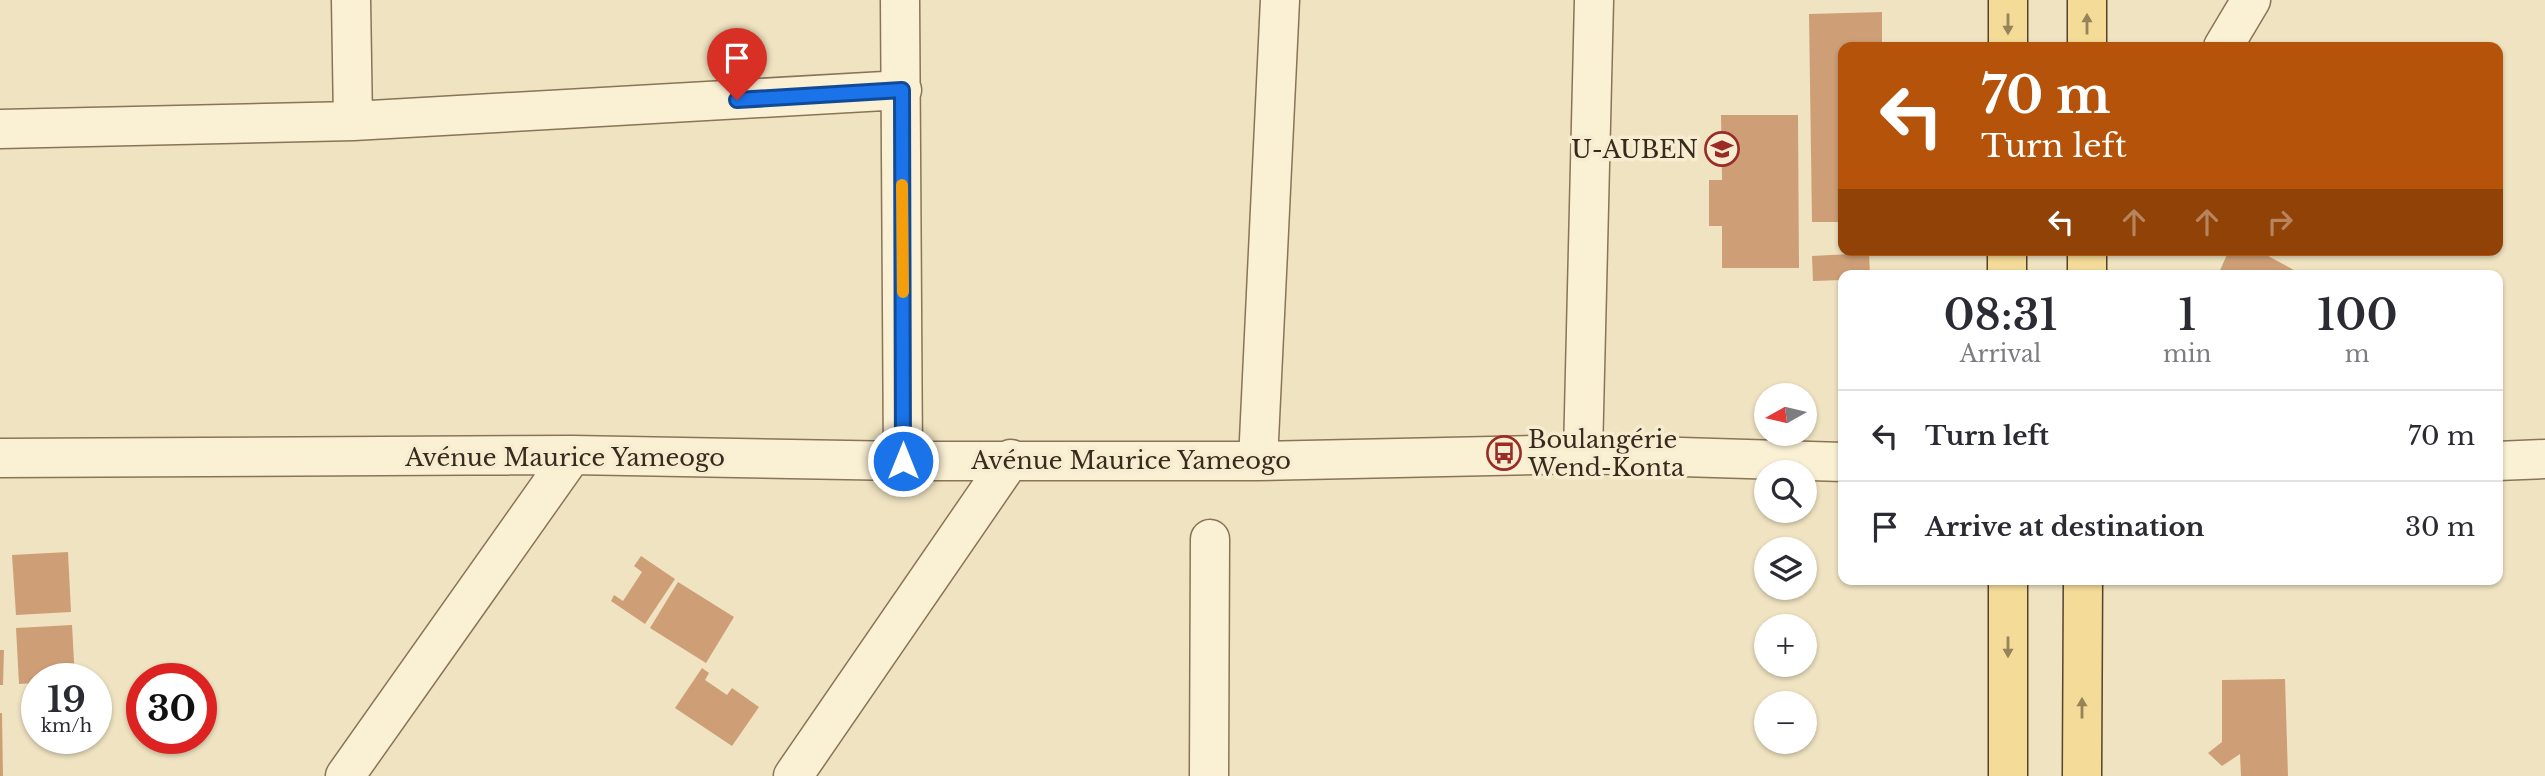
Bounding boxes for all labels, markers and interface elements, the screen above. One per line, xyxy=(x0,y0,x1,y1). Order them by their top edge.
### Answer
one-way arrow xyxy=(2081,12,2093,34)
one-way arrow xyxy=(2002,13,2014,35)
pin xyxy=(707,28,767,100)
icon: arrive xyxy=(718,39,756,77)
text: 70 m xyxy=(1981,65,2111,126)
icon: left xyxy=(1866,70,1957,161)
text: Turn left xyxy=(1981,126,2127,166)
school or university icon: U-AUBEN xyxy=(1703,130,1741,168)
place label: U-AUBEN xyxy=(1571,135,1698,164)
icon: left xyxy=(2042,203,2080,241)
icon: ahead xyxy=(2115,203,2153,241)
icon: ahead xyxy=(2188,203,2226,241)
icon: right xyxy=(2261,203,2299,241)
text: 08:31 xyxy=(1943,289,2058,341)
text: 1 xyxy=(2178,289,2196,341)
text: 100 xyxy=(2317,289,2398,341)
text: Arrival xyxy=(1960,340,2041,368)
text: min xyxy=(2163,340,2211,368)
text: m xyxy=(2345,340,2370,368)
north arrow xyxy=(1754,383,1816,446)
map controls xyxy=(1754,383,1817,754)
icon: left xyxy=(1866,417,1904,455)
text: Turn left xyxy=(1925,420,2049,452)
text: 70 m xyxy=(2408,420,2475,452)
position arrow xyxy=(866,424,940,498)
place label: Boulangérie Wend-Konta xyxy=(1527,425,1685,482)
bus stop icon: Boulangérie Wend-Konta xyxy=(1485,434,1523,472)
street label: Avénue Maurice Yameogo xyxy=(404,443,725,472)
street label: Avénue Maurice Yameogo xyxy=(970,446,1291,475)
button: search xyxy=(1754,460,1817,523)
icon: arrive xyxy=(1866,508,1904,546)
text: Arrive at destination xyxy=(1925,511,2205,543)
text: 30 m xyxy=(2405,511,2475,543)
button: layers xyxy=(1754,537,1817,600)
button: + xyxy=(1754,614,1817,677)
one-way arrow xyxy=(2002,637,2014,659)
speed limit sign: 30 xyxy=(126,663,217,754)
text: 19 xyxy=(47,678,86,721)
button: − xyxy=(1754,691,1817,754)
one-way arrow xyxy=(2076,697,2088,719)
text: km/h xyxy=(41,715,92,737)

